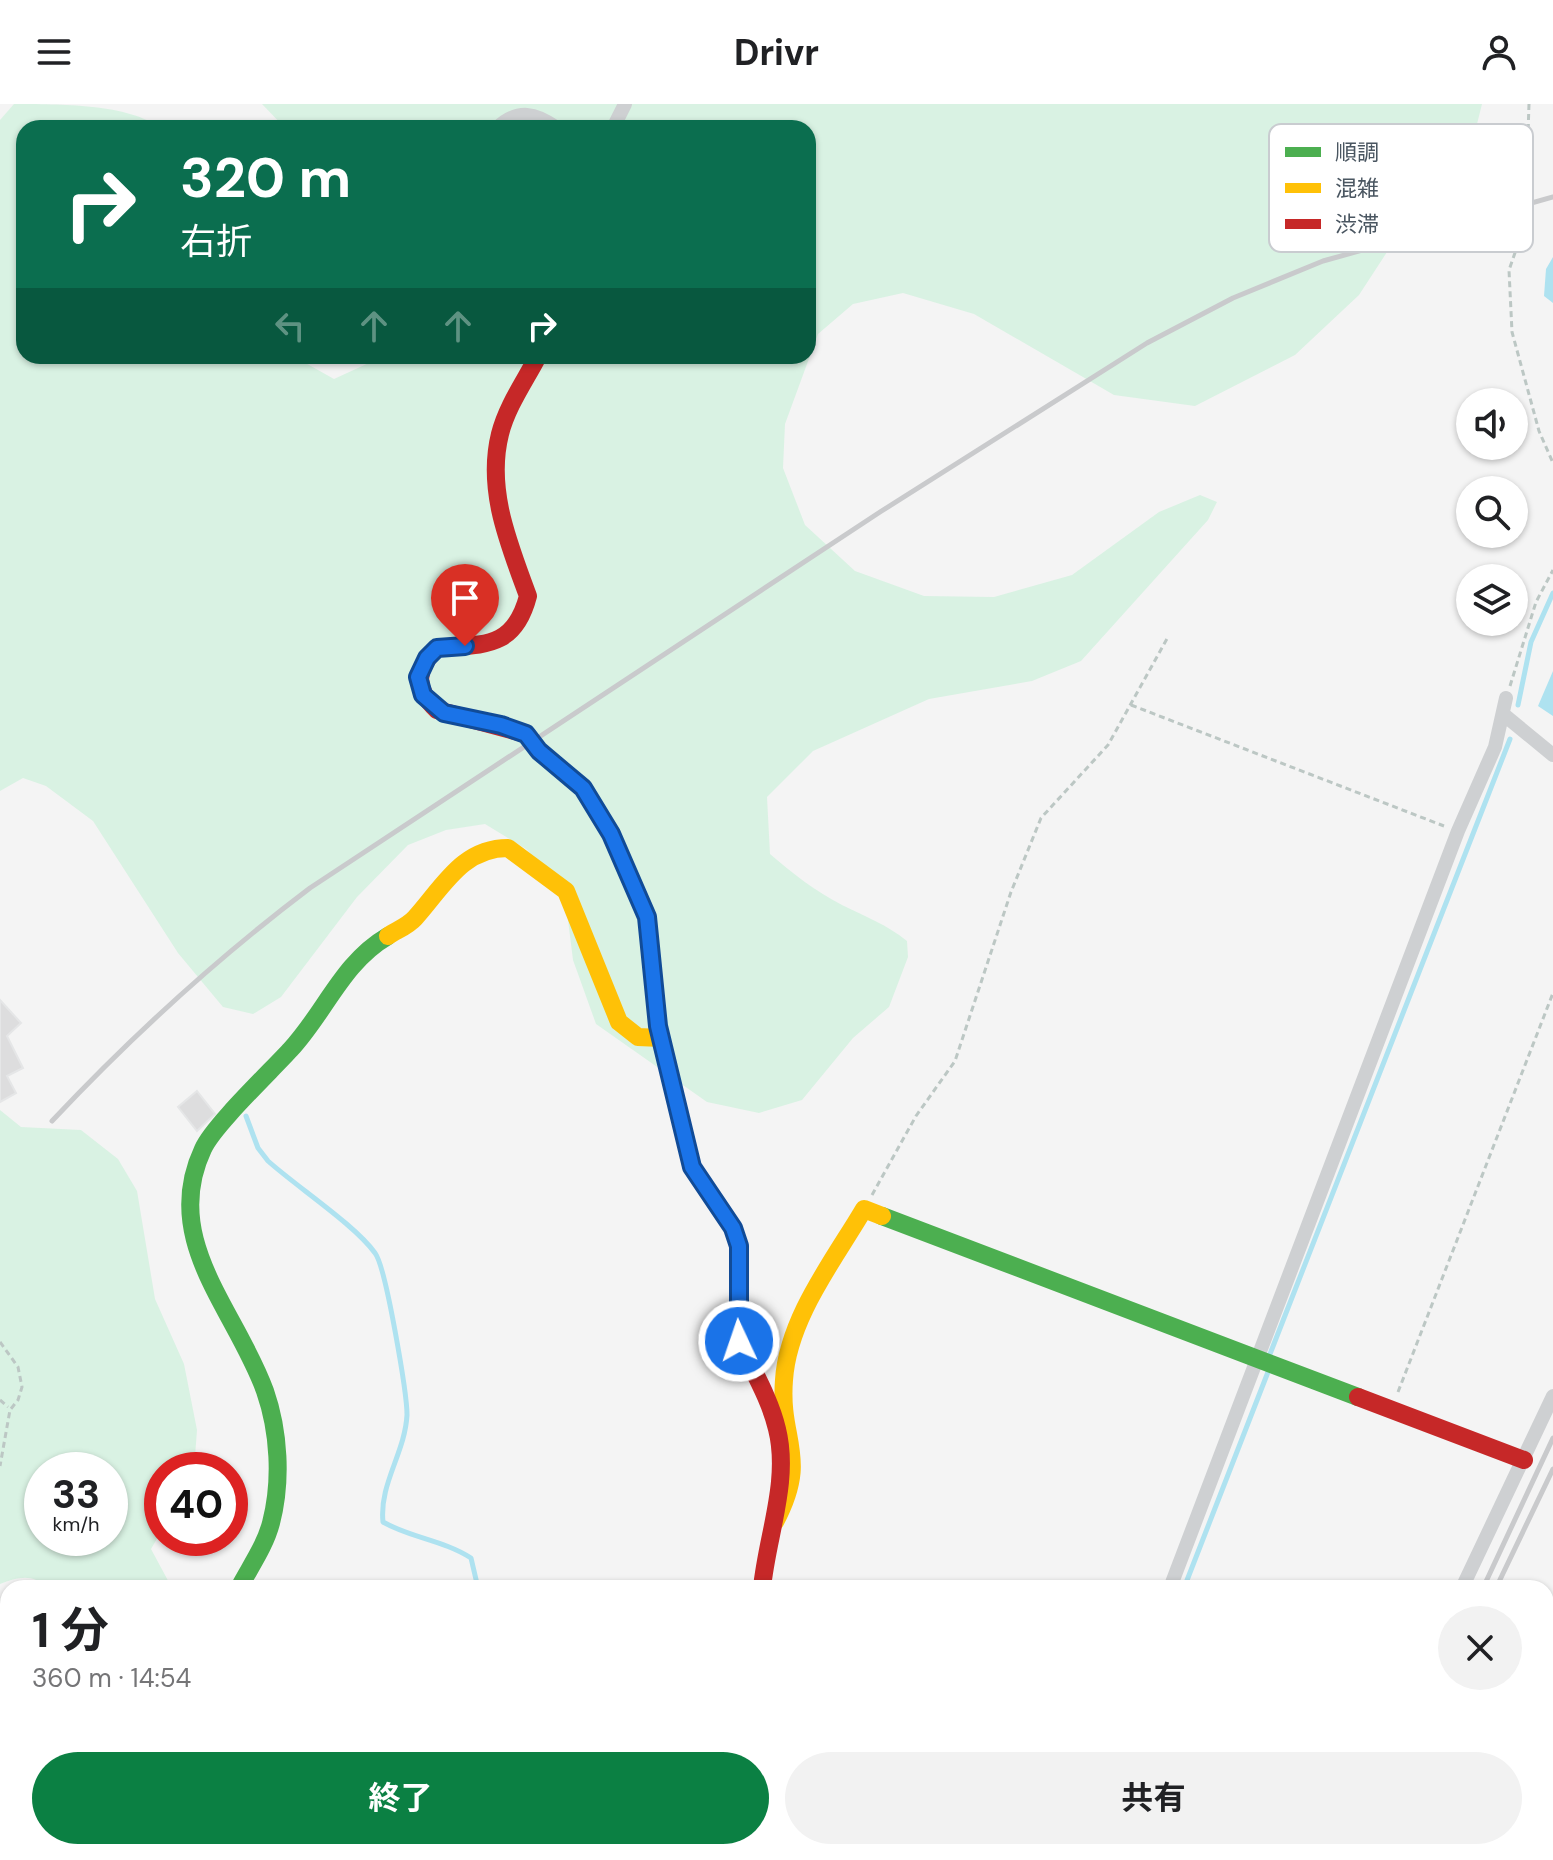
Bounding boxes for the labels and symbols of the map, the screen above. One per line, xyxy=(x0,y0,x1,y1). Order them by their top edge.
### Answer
legend xyxy=(1269,124,1533,252)
text: 順調 xyxy=(1335,138,1379,167)
text: 混雑 xyxy=(1335,174,1379,203)
text: 渋滞 xyxy=(1335,210,1379,239)
pin xyxy=(431,564,499,646)
position arrow xyxy=(697,1299,781,1383)
speed limit sign: 40 xyxy=(144,1452,248,1556)

